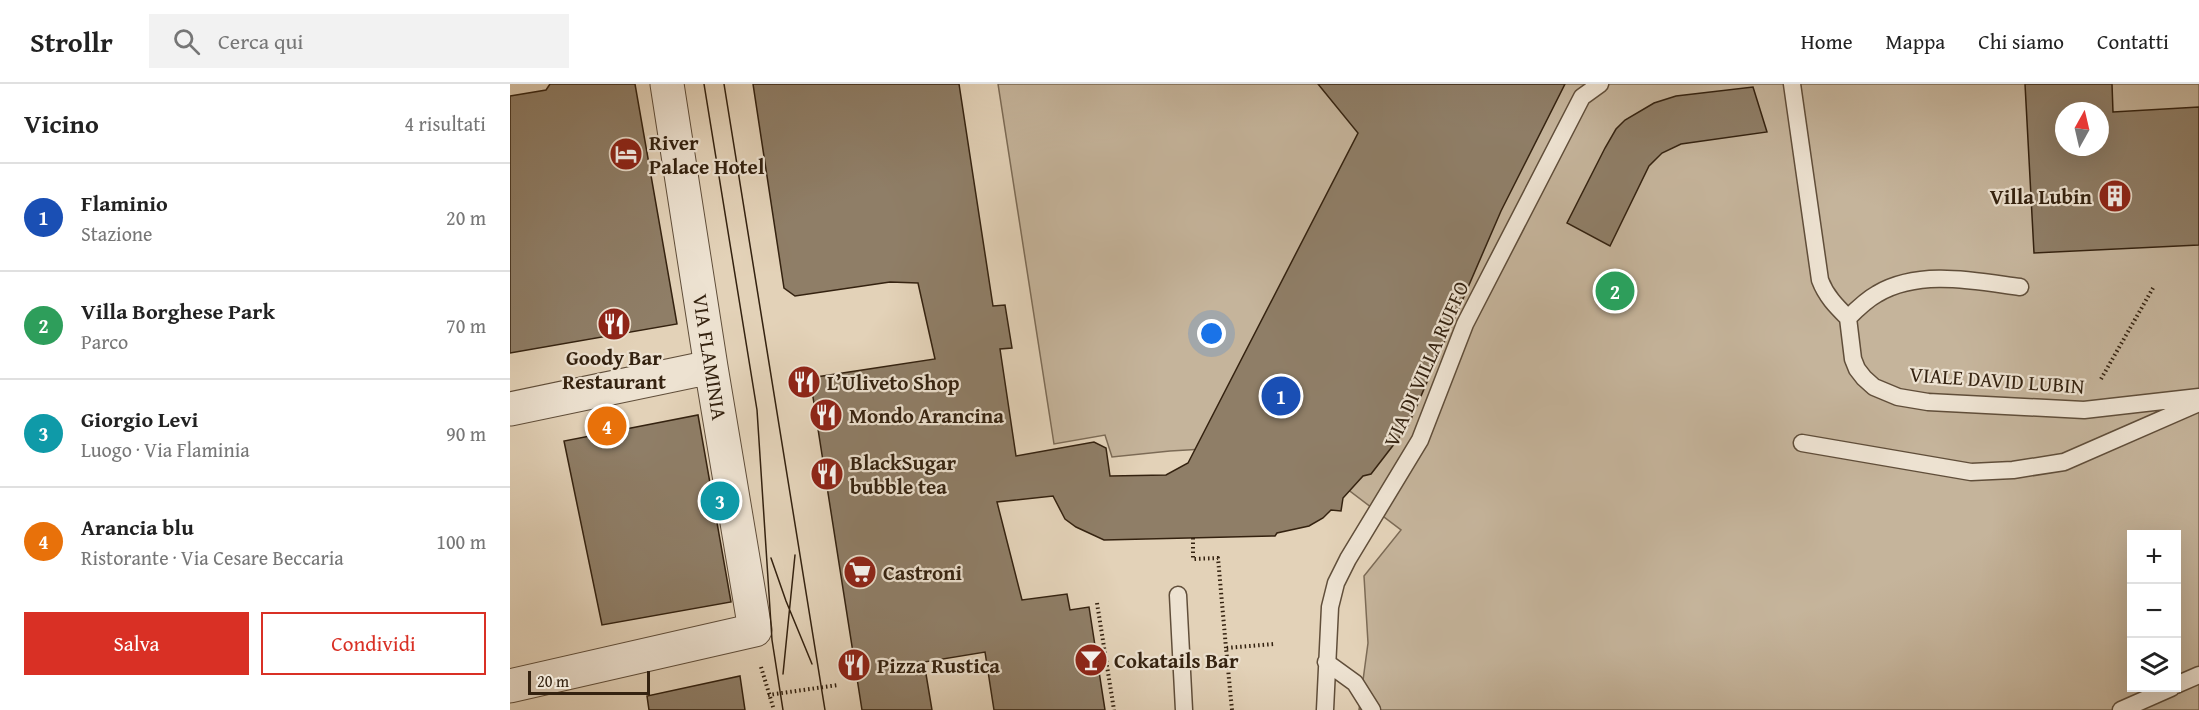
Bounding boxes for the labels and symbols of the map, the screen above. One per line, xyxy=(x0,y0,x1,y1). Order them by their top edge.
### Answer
north arrow xyxy=(2055,102,2109,156)
place label: River Palace Hotel xyxy=(649,127,765,182)
hotel icon: River Palace Hotel xyxy=(608,136,644,172)
building icon: Villa Lubin xyxy=(2097,178,2133,214)
place label: Villa Lubin xyxy=(1990,181,2093,212)
pin: 2 xyxy=(1596,268,1634,314)
street label: VIA DI VILLA RUFFO xyxy=(1376,276,1476,452)
street label: VIA FLAMINIA xyxy=(685,292,735,423)
restaurant icon: Goody Bar Restaurant xyxy=(596,306,632,342)
your location xyxy=(1197,319,1226,348)
place label: Goody Bar Restaurant xyxy=(562,342,666,397)
street label: VIALE DAVID LUBIN xyxy=(1908,358,2086,402)
restaurant icon: L’Uliveto Shop xyxy=(786,364,822,400)
place label: L’Uliveto Shop xyxy=(827,367,960,398)
pin: 1 xyxy=(1262,374,1300,418)
restaurant icon: Mondo Arancina xyxy=(808,397,844,433)
place label: Mondo Arancina xyxy=(849,400,1004,431)
pin: 4 xyxy=(588,404,626,448)
place label: BlackSugar bubble tea xyxy=(850,447,956,502)
restaurant icon: BlackSugar bubble tea xyxy=(809,456,845,492)
pin: 3 xyxy=(700,478,740,524)
supermarket icon: Castroni xyxy=(842,554,878,590)
place label: Castroni xyxy=(883,557,963,588)
bar icon: Cokatails Bar xyxy=(1073,642,1109,678)
place label: Cokatails Bar xyxy=(1114,645,1239,676)
restaurant icon: Pizza Rustica xyxy=(836,647,872,683)
place label: Pizza Rustica xyxy=(877,650,1000,681)
scale bar xyxy=(528,668,650,696)

